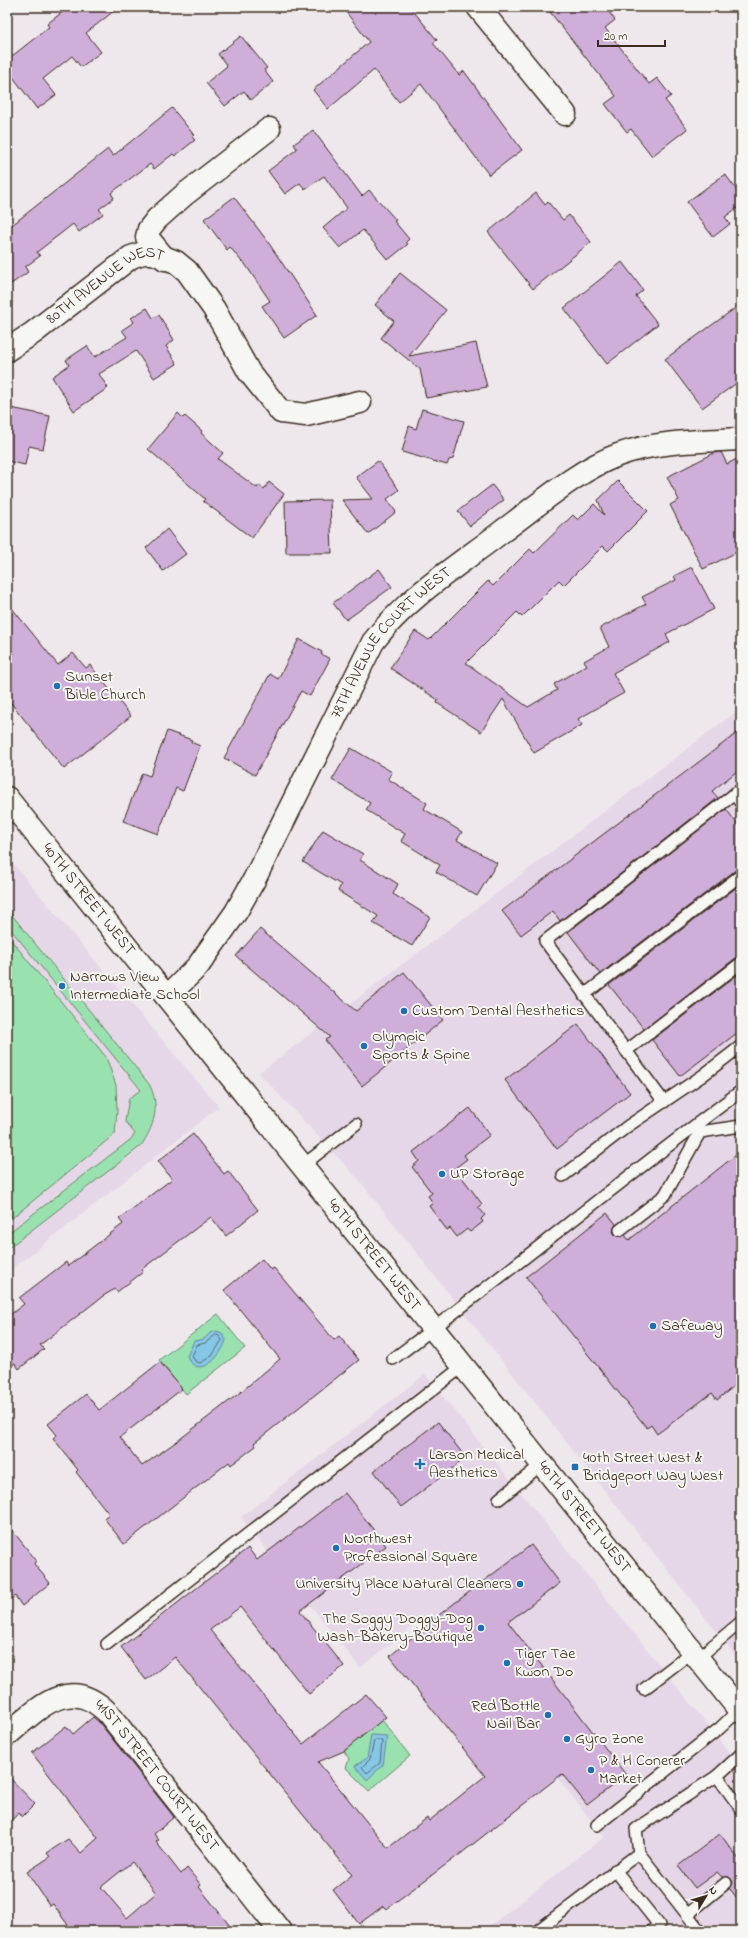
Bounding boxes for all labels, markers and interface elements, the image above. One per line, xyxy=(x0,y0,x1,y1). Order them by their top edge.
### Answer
scale bar xyxy=(598,22,665,48)
text: 20 m xyxy=(604,28,627,46)
street label: 80TH AVENUE WEST xyxy=(41,241,168,330)
street label: 78TH AVENUE COURT WEST xyxy=(325,561,457,723)
place label: Sunset Bible Church xyxy=(64,665,146,707)
marker: Sunset Bible Church xyxy=(52,681,62,691)
street label: 40TH STREET WEST xyxy=(36,838,141,961)
place label: Narrows View Intermediate School xyxy=(70,965,200,1007)
marker: Narrows View Intermediate School xyxy=(57,981,67,991)
place label: Custom Dental Aesthetics xyxy=(412,999,584,1023)
marker: Custom Dental Aesthetics xyxy=(399,1006,409,1016)
place label: Olympic Sports & Spine xyxy=(372,1025,471,1067)
marker: Olympic Sports & Spine xyxy=(359,1041,369,1051)
place label: UP Storage xyxy=(450,1162,525,1186)
marker: UP Storage xyxy=(437,1169,447,1179)
street label: 40TH STREET WEST xyxy=(321,1193,427,1316)
place label: Safeway xyxy=(661,1314,723,1338)
marker: Safeway xyxy=(648,1321,658,1331)
place label: Larson Medical Aesthetics xyxy=(429,1443,524,1485)
place label: 40th Street West & Bridgeport Way West xyxy=(582,1446,724,1488)
street label: 40TH STREET WEST xyxy=(532,1455,637,1578)
marker: Larson Medical Aesthetics xyxy=(414,1458,426,1470)
marker: 40th Street West & Bridgeport Way West xyxy=(570,1462,580,1472)
place label: Northwest Professional Square xyxy=(344,1527,479,1569)
marker: Northwest Professional Square xyxy=(331,1543,341,1553)
place label: University Place Natural Cleaners xyxy=(295,1572,512,1596)
marker: University Place Natural Cleaners xyxy=(515,1579,525,1589)
place label: The Soggy Doggy-Dog Wash-Bakery-Boutique xyxy=(317,1607,474,1649)
marker: The Soggy Doggy-Dog Wash-Bakery-Boutique xyxy=(476,1623,486,1633)
place label: Tiger Tae Kwon Do xyxy=(515,1642,576,1684)
marker: Tiger Tae Kwon Do xyxy=(502,1658,512,1668)
street label: 41ST STREET COURT WEST xyxy=(89,1694,225,1857)
place label: Red Bottle Nail Bar xyxy=(471,1694,541,1736)
marker: Red Bottle Nail Bar xyxy=(543,1710,553,1720)
place label: Gyro Zone xyxy=(575,1727,645,1751)
marker: Gyro Zone xyxy=(562,1734,572,1744)
place label: P & H Conerer Market xyxy=(599,1749,685,1791)
marker: P & H Conerer Market xyxy=(586,1765,596,1775)
north arrow xyxy=(686,1876,726,1916)
text: N xyxy=(704,1883,722,1898)

